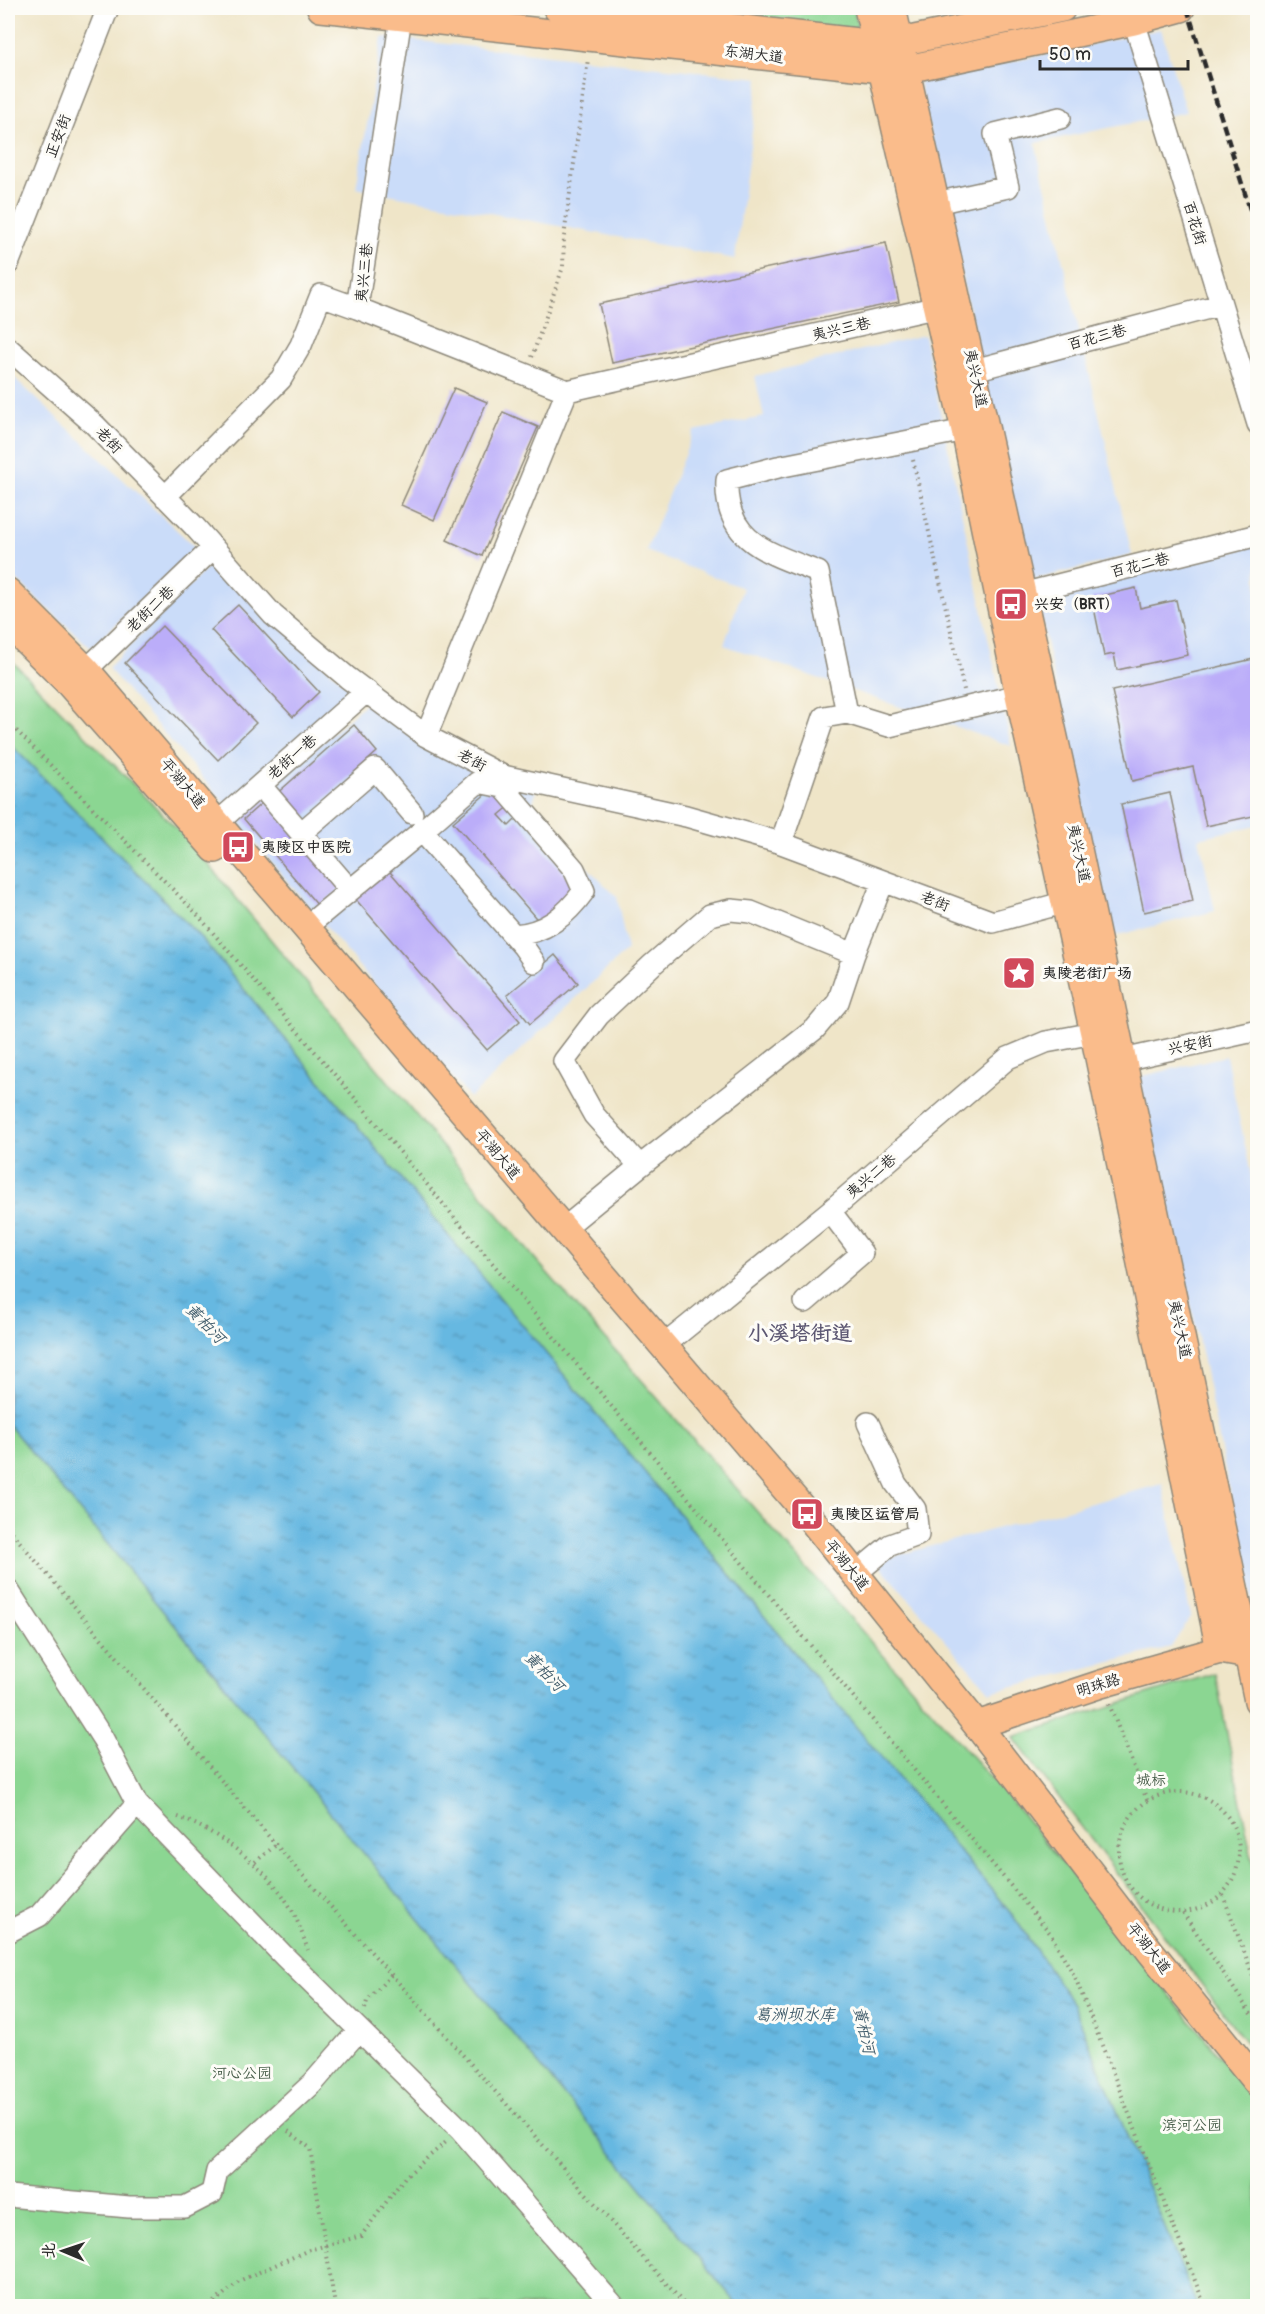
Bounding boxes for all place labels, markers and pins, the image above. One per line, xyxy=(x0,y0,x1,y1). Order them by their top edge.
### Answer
bus stop icon: 兴安（BRT） xyxy=(993,586,1029,622)
place label: 兴安（BRT） xyxy=(1034,595,1120,614)
bus stop icon: 夷陵区中医院 xyxy=(220,829,256,865)
place label: 夷陵区中医院 xyxy=(261,838,351,857)
place icon: 夷陵老街广场 xyxy=(1001,955,1037,991)
place label: 夷陵老街广场 xyxy=(1042,964,1132,983)
bus stop icon: 夷陵区运管局 xyxy=(789,1496,825,1532)
place label: 夷陵区运管局 xyxy=(830,1505,920,1524)

